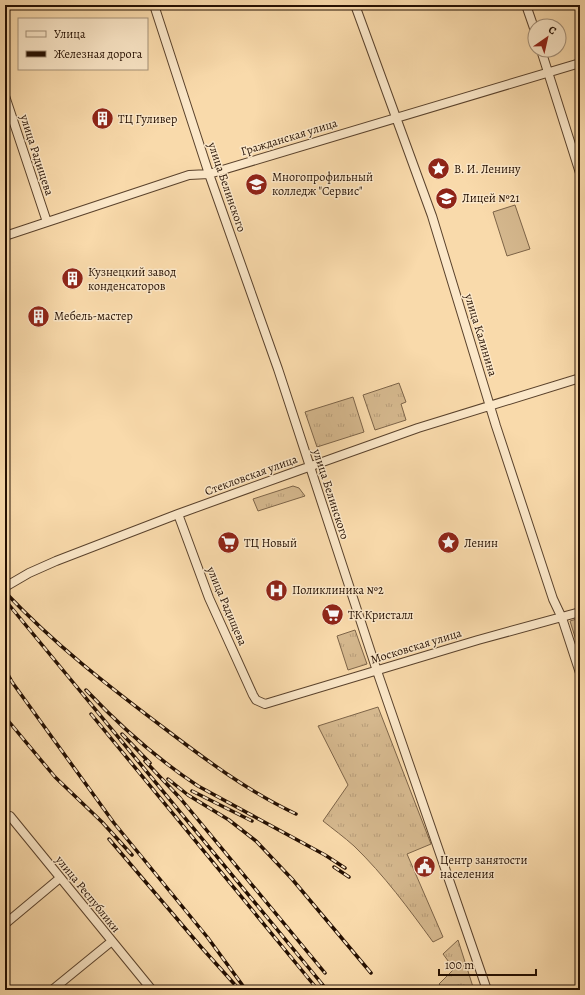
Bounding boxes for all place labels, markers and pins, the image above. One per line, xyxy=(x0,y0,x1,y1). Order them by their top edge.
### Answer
building icon: ТЦ Гуливер xyxy=(90,106,116,132)
place label: ТЦ Гуливер xyxy=(118,111,177,127)
place icon: В. И. Ленину xyxy=(426,156,452,182)
place label: В. И. Ленину xyxy=(454,161,521,177)
place label: Многопрофильный колледж "Сервис" xyxy=(272,169,373,199)
school or university icon: Многопрофильный колледж "Сервис" xyxy=(244,171,270,197)
school or university icon: Лицей №21 xyxy=(434,185,460,211)
place label: Лицей №21 xyxy=(462,190,520,206)
place label: Кузнецкий завод конденсаторов xyxy=(88,264,176,294)
building icon: Кузнецкий завод конденсаторов xyxy=(60,266,86,292)
building icon: Мебель-мастер xyxy=(25,303,51,329)
place label: Мебель-мастер xyxy=(54,308,133,324)
supermarket icon: ТЦ Новый xyxy=(216,530,242,556)
place icon: Ленин xyxy=(436,530,462,556)
place label: ТЦ Новый xyxy=(244,535,297,551)
place label: Ленин xyxy=(464,535,498,551)
hospital icon: Поликлиника №2 xyxy=(264,577,290,603)
place label: Поликлиника №2 xyxy=(292,582,384,598)
supermarket icon: ТК Кристалл xyxy=(320,602,346,628)
place label: ТК Кристалл xyxy=(348,607,413,623)
place label: Центр занятости населения xyxy=(440,852,527,882)
public building icon: Центр занятости населения xyxy=(412,854,438,880)

